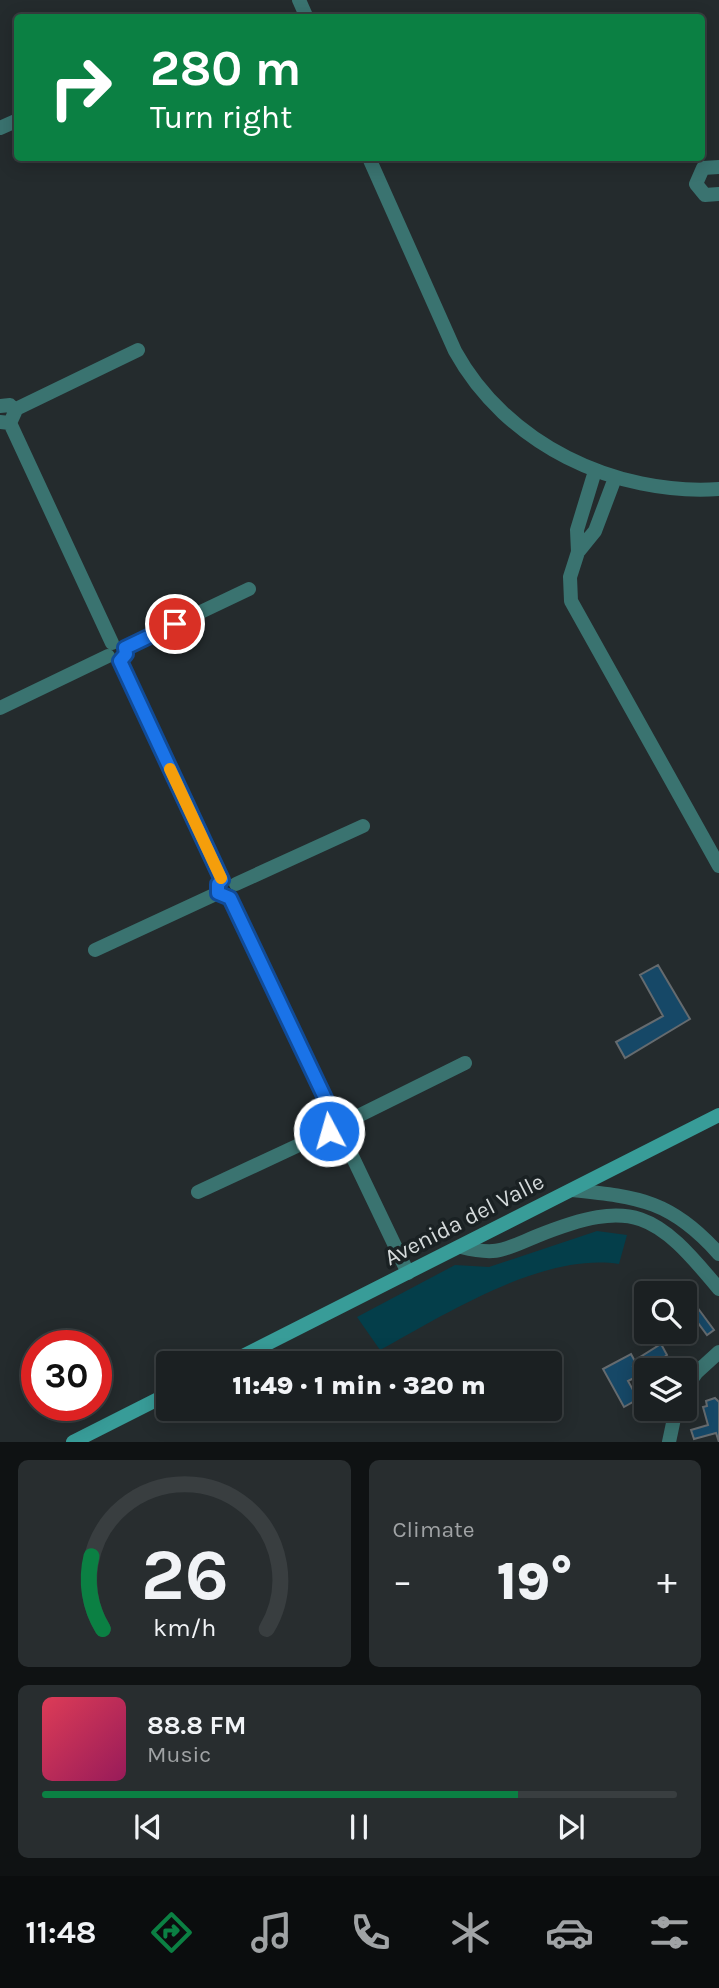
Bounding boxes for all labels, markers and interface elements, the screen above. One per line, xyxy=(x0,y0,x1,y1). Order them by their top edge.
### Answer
text: 280 m xyxy=(150,40,301,97)
icon: right xyxy=(35,42,126,133)
text: Turn right xyxy=(150,99,292,136)
pin xyxy=(145,594,205,654)
icon: arrive xyxy=(156,605,194,643)
position arrow xyxy=(292,1094,366,1168)
street label: Avenida del Valle xyxy=(380,1168,549,1271)
map controls xyxy=(634,1281,697,1421)
button: search xyxy=(634,1281,697,1344)
speed limit sign: 30 xyxy=(21,1330,112,1421)
button: layers xyxy=(634,1358,697,1421)
text: 11:49 · 1 min · 320 m xyxy=(232,1370,486,1401)
text: Climate xyxy=(393,1516,475,1543)
text: 26 xyxy=(140,1533,228,1618)
text: 19° xyxy=(497,1551,573,1612)
text: − xyxy=(393,1559,412,1604)
text: + xyxy=(657,1559,677,1604)
text: km/h xyxy=(153,1613,216,1642)
text: 88.8 FM xyxy=(147,1710,247,1741)
text: Music xyxy=(147,1741,211,1768)
icon: previous xyxy=(129,1808,167,1846)
icon: pause xyxy=(340,1808,378,1846)
icon: next xyxy=(552,1808,590,1846)
icon: directions xyxy=(147,1908,196,1957)
icon: music xyxy=(247,1908,296,1957)
icon: phone xyxy=(346,1908,395,1957)
icon: climate xyxy=(446,1908,495,1957)
icon: car xyxy=(545,1908,594,1957)
icon: filters xyxy=(645,1908,694,1957)
text: 11:48 xyxy=(25,1914,96,1951)

